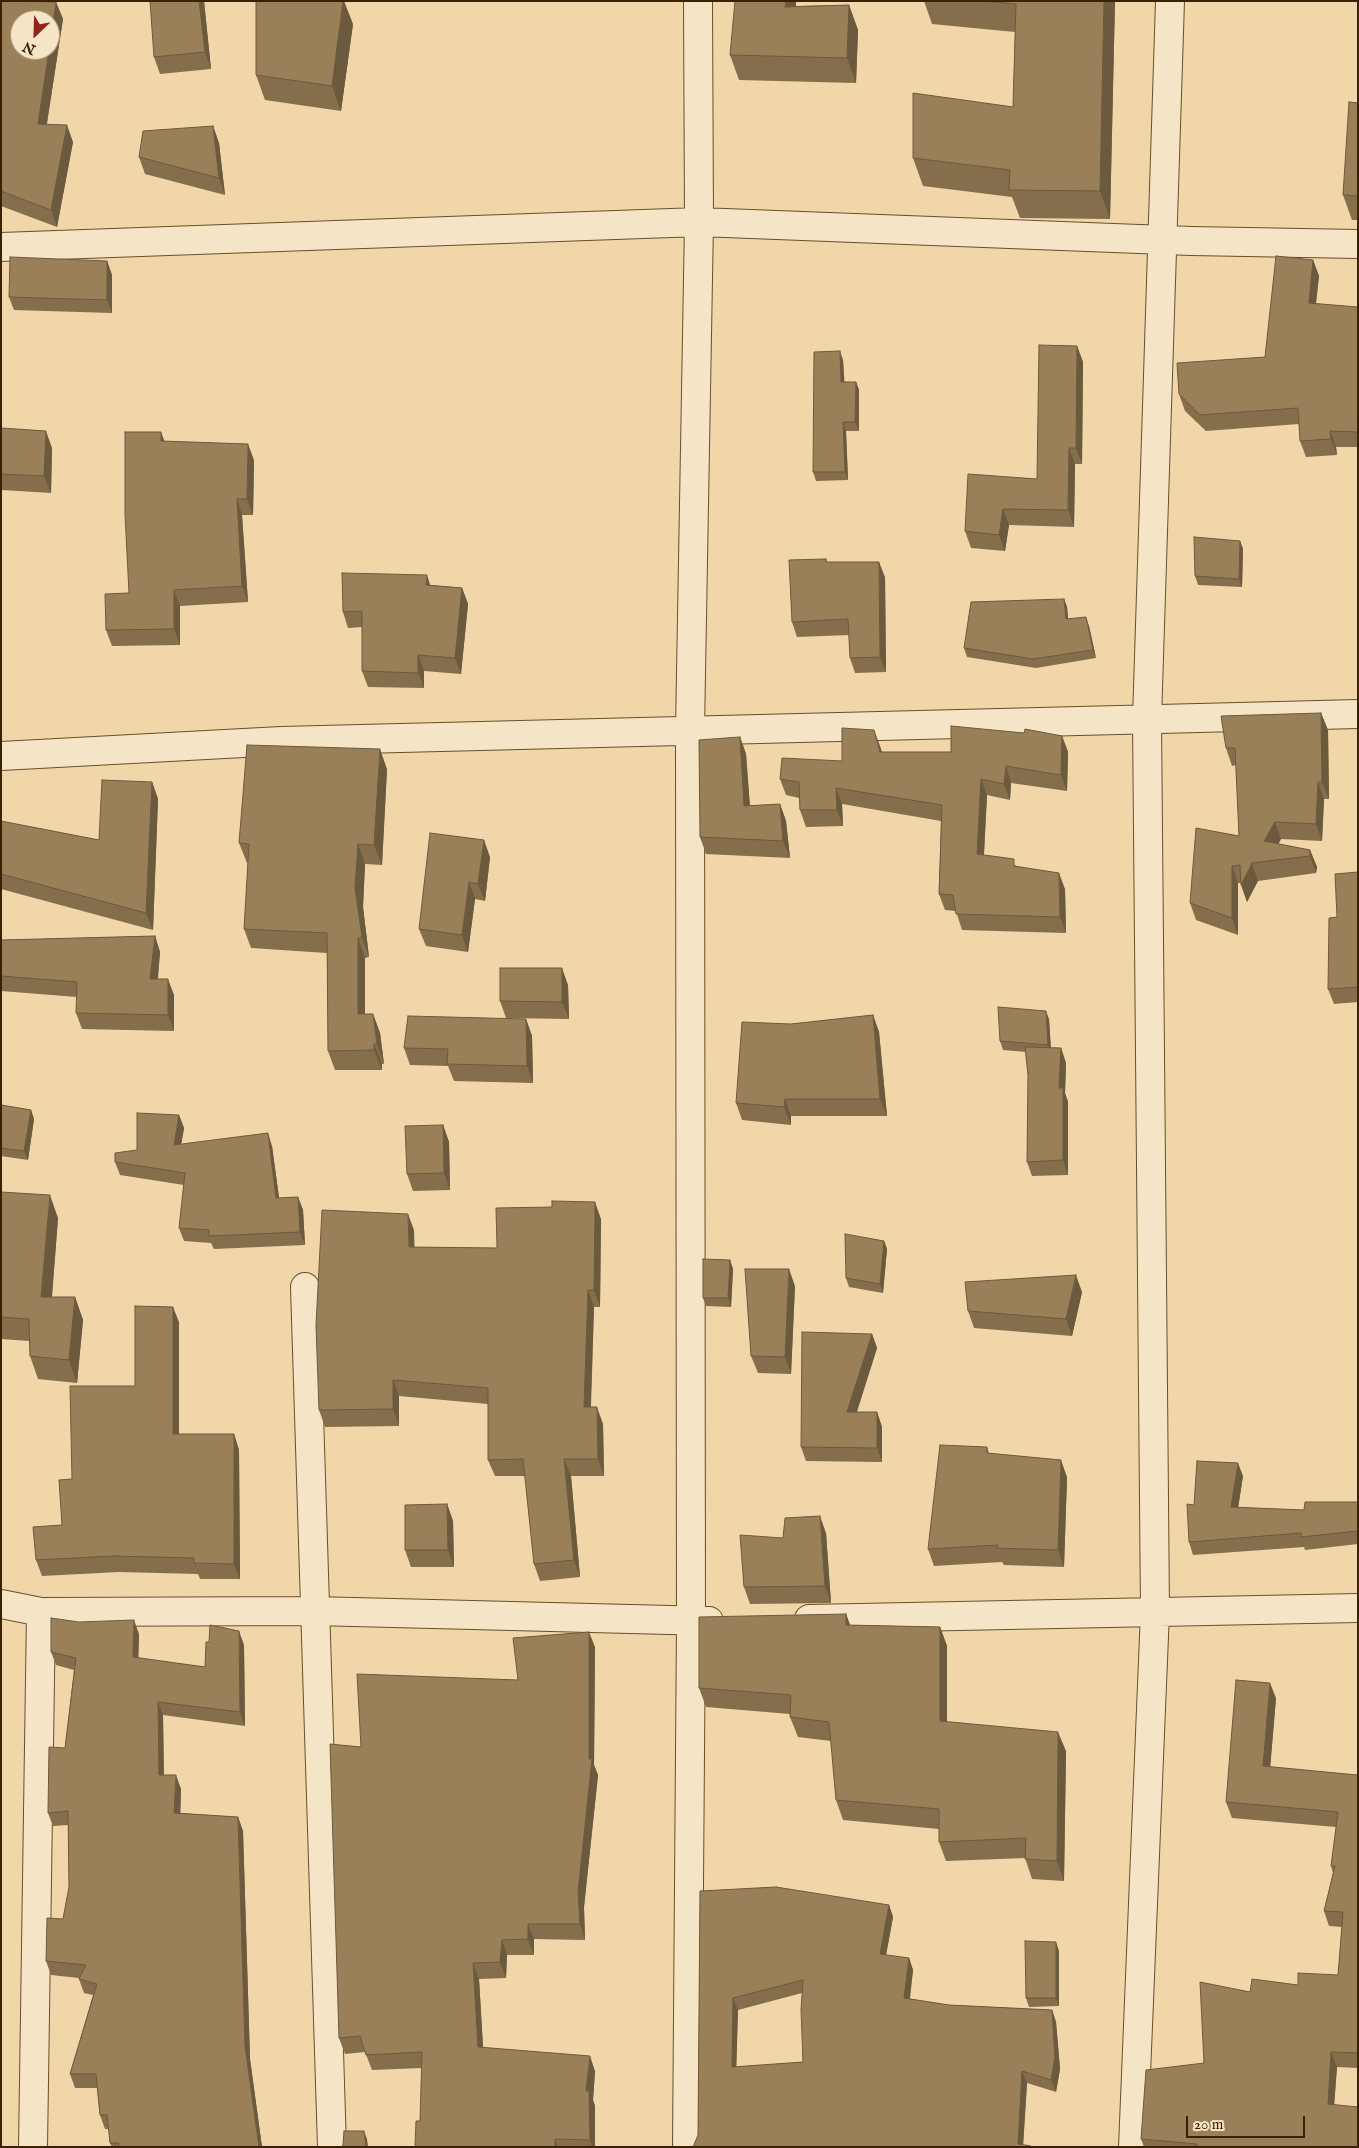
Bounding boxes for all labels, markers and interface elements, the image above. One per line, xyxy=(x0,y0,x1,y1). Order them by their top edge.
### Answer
north arrow xyxy=(10,10,60,60)
text: N xyxy=(20,37,39,58)
scale bar xyxy=(1189,2106,1308,2138)
text: 20 m xyxy=(1194,2115,1223,2134)

